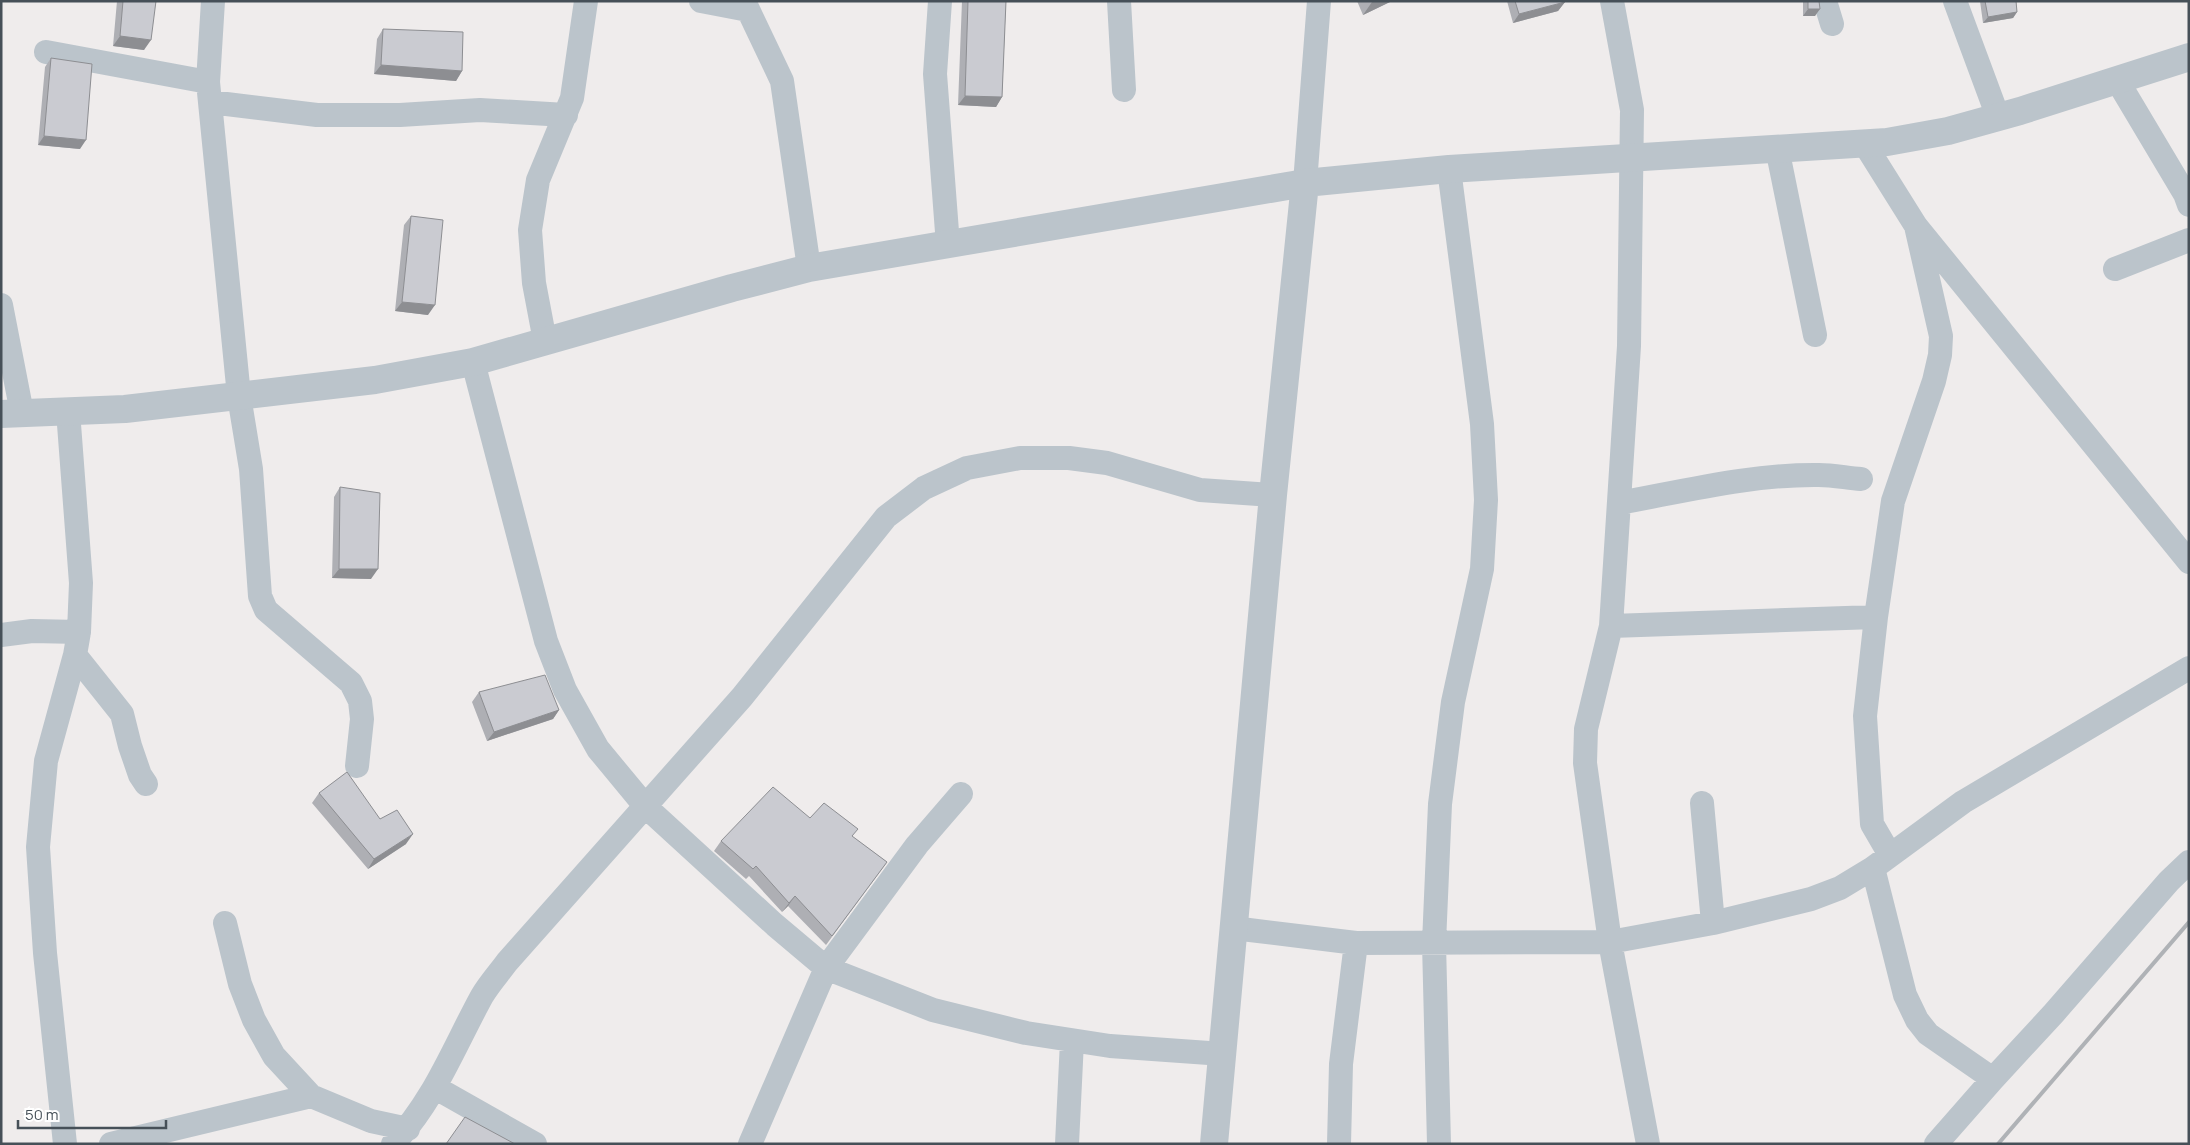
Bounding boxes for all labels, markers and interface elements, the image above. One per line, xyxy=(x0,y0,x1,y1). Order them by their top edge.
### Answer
scale bar xyxy=(18,1098,165,1130)
text: 50 m xyxy=(25,1104,59,1125)

